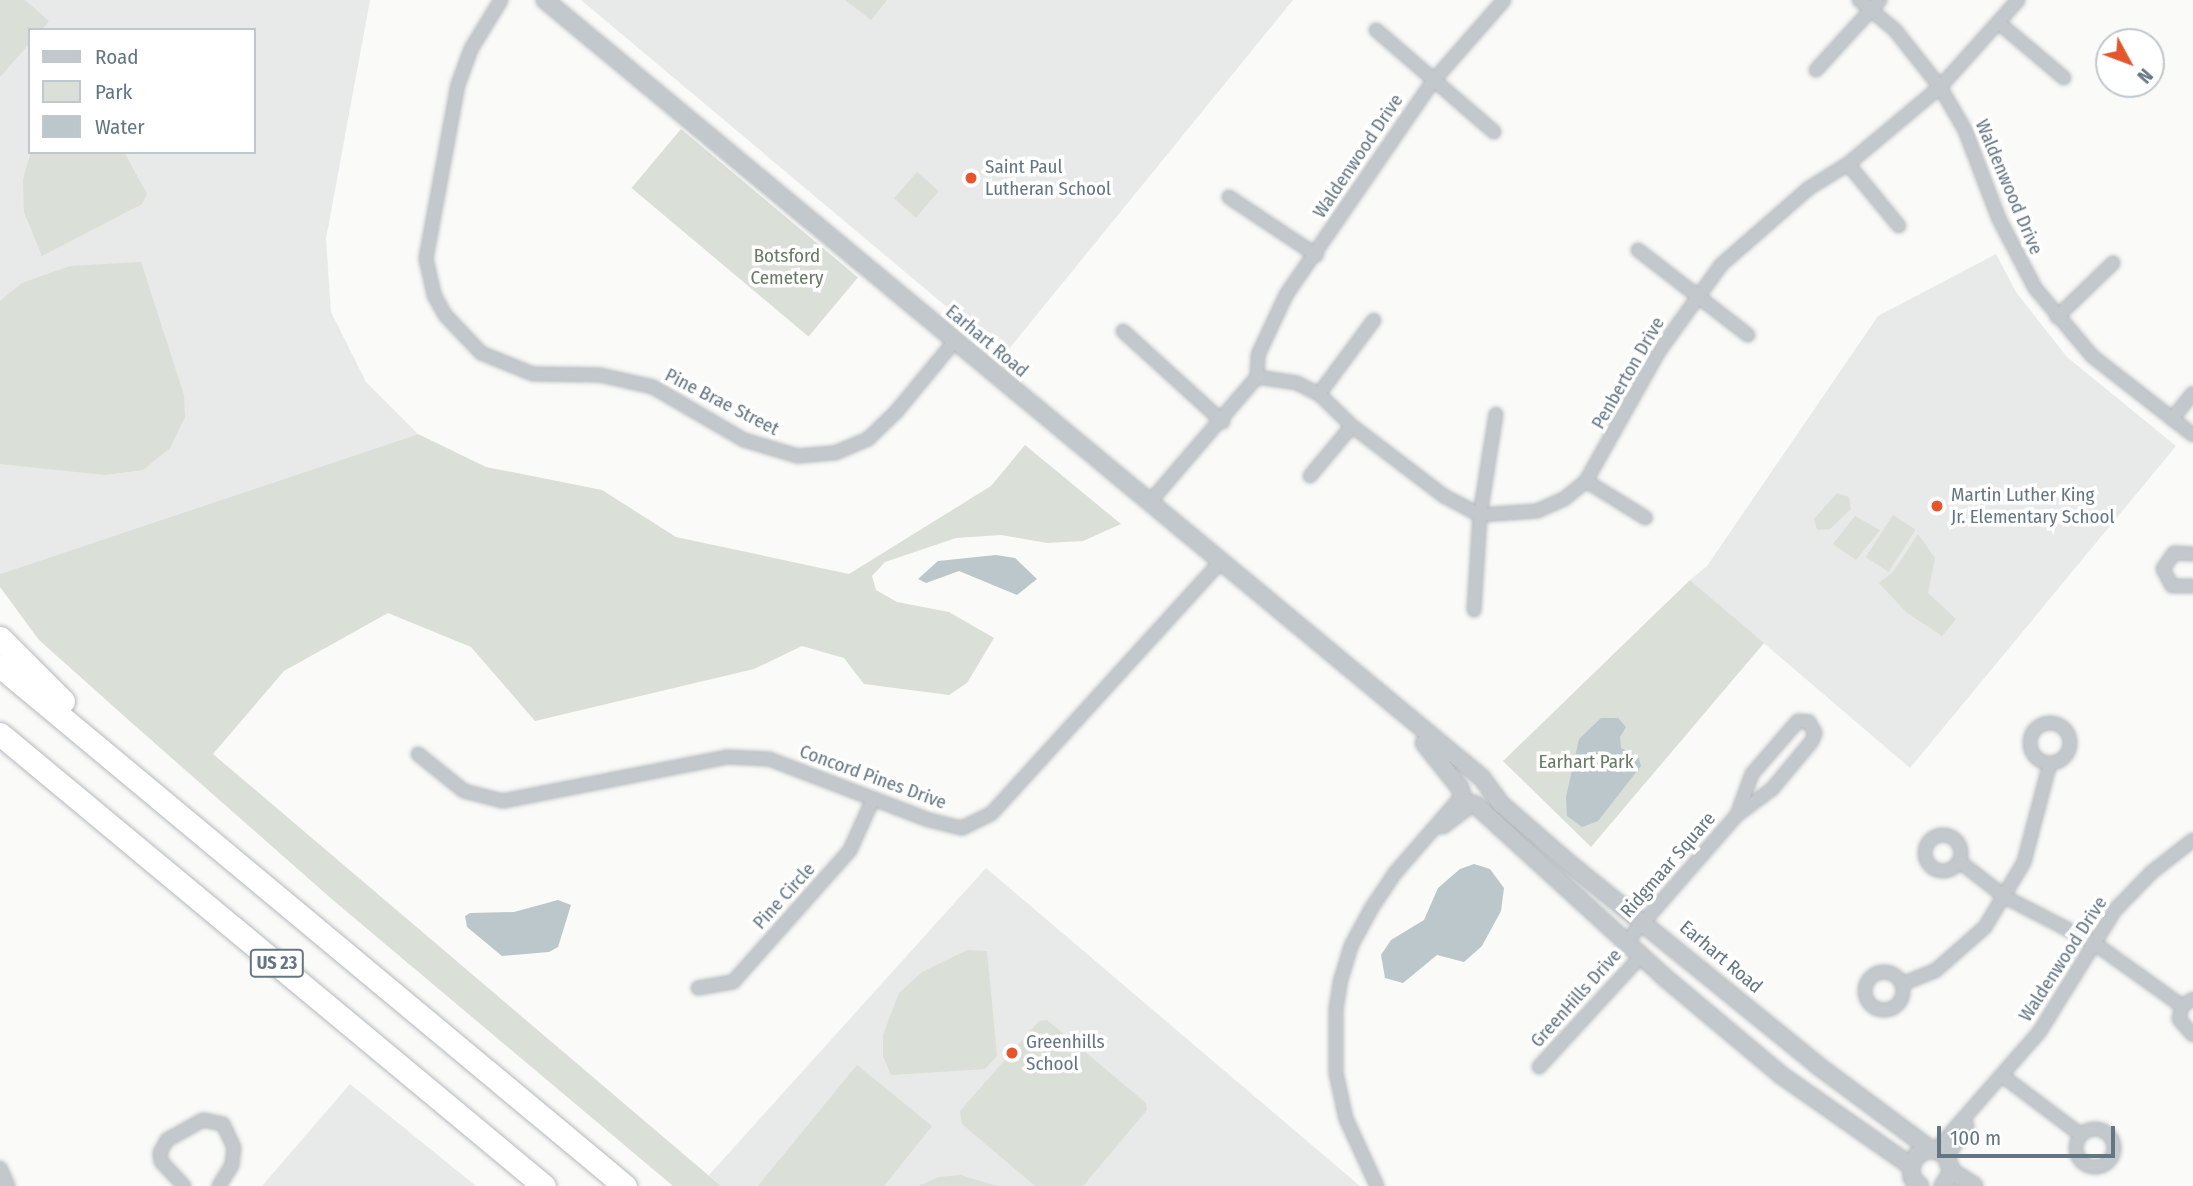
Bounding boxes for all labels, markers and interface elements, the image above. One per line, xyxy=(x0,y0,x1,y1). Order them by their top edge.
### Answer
legend xyxy=(28,28,256,154)
north arrow xyxy=(2095,28,2165,98)
text: Road xyxy=(95,44,139,70)
text: N xyxy=(2132,64,2157,88)
text: Park xyxy=(95,79,132,105)
street label: Waldenwood Drive xyxy=(1308,90,1408,222)
text: Water xyxy=(95,114,145,140)
street label: Waldenwood Drive xyxy=(1970,116,2048,258)
place label: Saint Paul Lutheran School xyxy=(985,156,1111,200)
marker: Saint Paul Lutheran School xyxy=(963,170,979,186)
park label: Botsford Cemetery xyxy=(750,245,824,289)
street label: Earhart Road xyxy=(941,300,1033,382)
street label: Penberton Drive xyxy=(1587,313,1669,433)
street label: Pine Brae Street xyxy=(661,363,783,441)
place label: Martin Luther King Jr. Elementary School xyxy=(1951,484,2114,528)
marker: Martin Luther King Jr. Elementary School xyxy=(1929,498,1945,514)
street label: Concord Pines Drive xyxy=(796,740,950,814)
park label: Earhart Park xyxy=(1539,751,1633,773)
street label: Ridgmaar Square xyxy=(1616,807,1720,923)
street label: Pine Circle xyxy=(748,858,820,934)
street label: Waldenwood Drive xyxy=(2014,892,2112,1026)
street label: Earhart Road xyxy=(1675,916,1767,998)
street label: GreenHills Drive xyxy=(1526,944,1626,1052)
road number: US 23 xyxy=(249,948,305,978)
place label: Greenhills School xyxy=(1026,1031,1105,1075)
marker: Greenhills School xyxy=(1004,1045,1020,1061)
scale bar xyxy=(1941,1112,2120,1156)
text: 100 m xyxy=(1950,1125,2001,1151)

